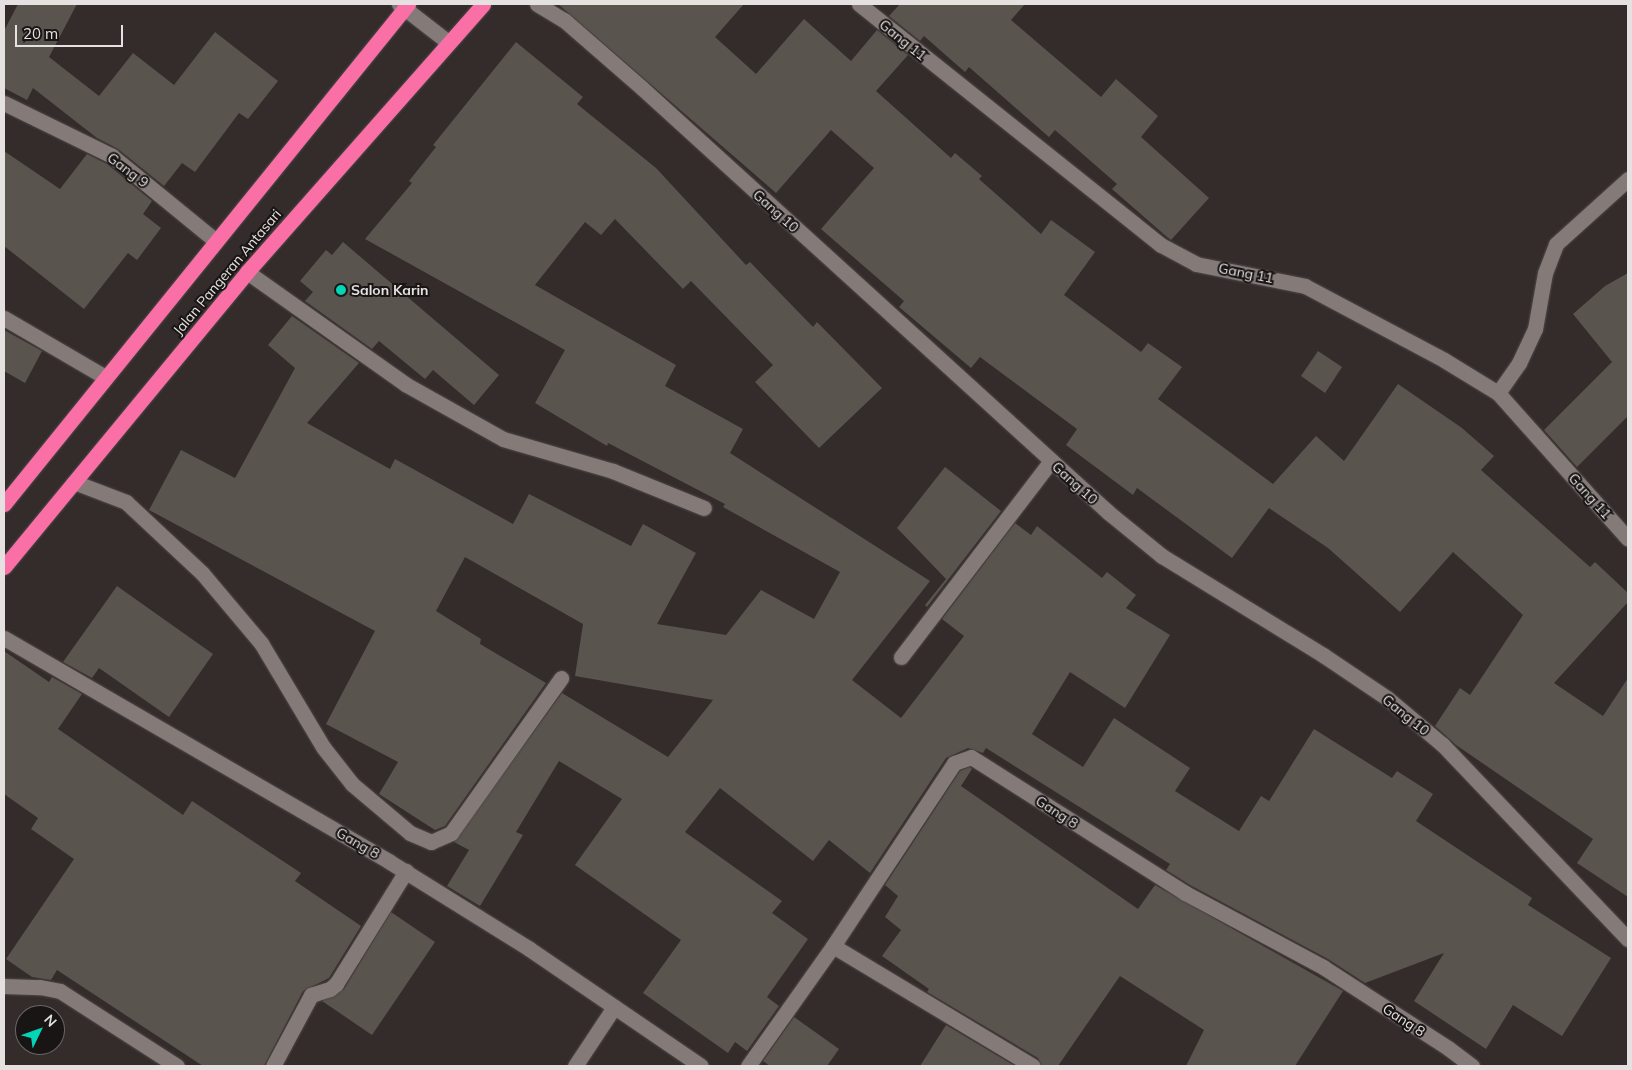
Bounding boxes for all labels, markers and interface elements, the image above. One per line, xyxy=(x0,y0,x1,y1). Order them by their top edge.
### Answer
scale bar xyxy=(18,15,125,47)
street label: Gang 11 xyxy=(876,16,930,64)
text: 20 m xyxy=(23,24,58,43)
street label: Gang 9 xyxy=(104,149,152,191)
street label: Gang 10 xyxy=(750,186,802,236)
street label: Jalan Pangeran Antasari xyxy=(170,206,284,338)
street label: Gang 11 xyxy=(1217,259,1275,287)
place label: Salon Karin xyxy=(351,282,429,298)
marker: Salon Karin xyxy=(335,284,347,296)
street label: Gang 10 xyxy=(1049,458,1101,508)
street label: Gang 11 xyxy=(1565,470,1615,522)
street label: Gang 10 xyxy=(1379,691,1433,739)
street label: Gang 8 xyxy=(1033,792,1081,832)
street label: Gang 8 xyxy=(333,824,383,862)
street label: Gang 8 xyxy=(1380,1000,1428,1040)
north arrow xyxy=(15,1005,65,1055)
text: N xyxy=(40,1011,61,1031)

